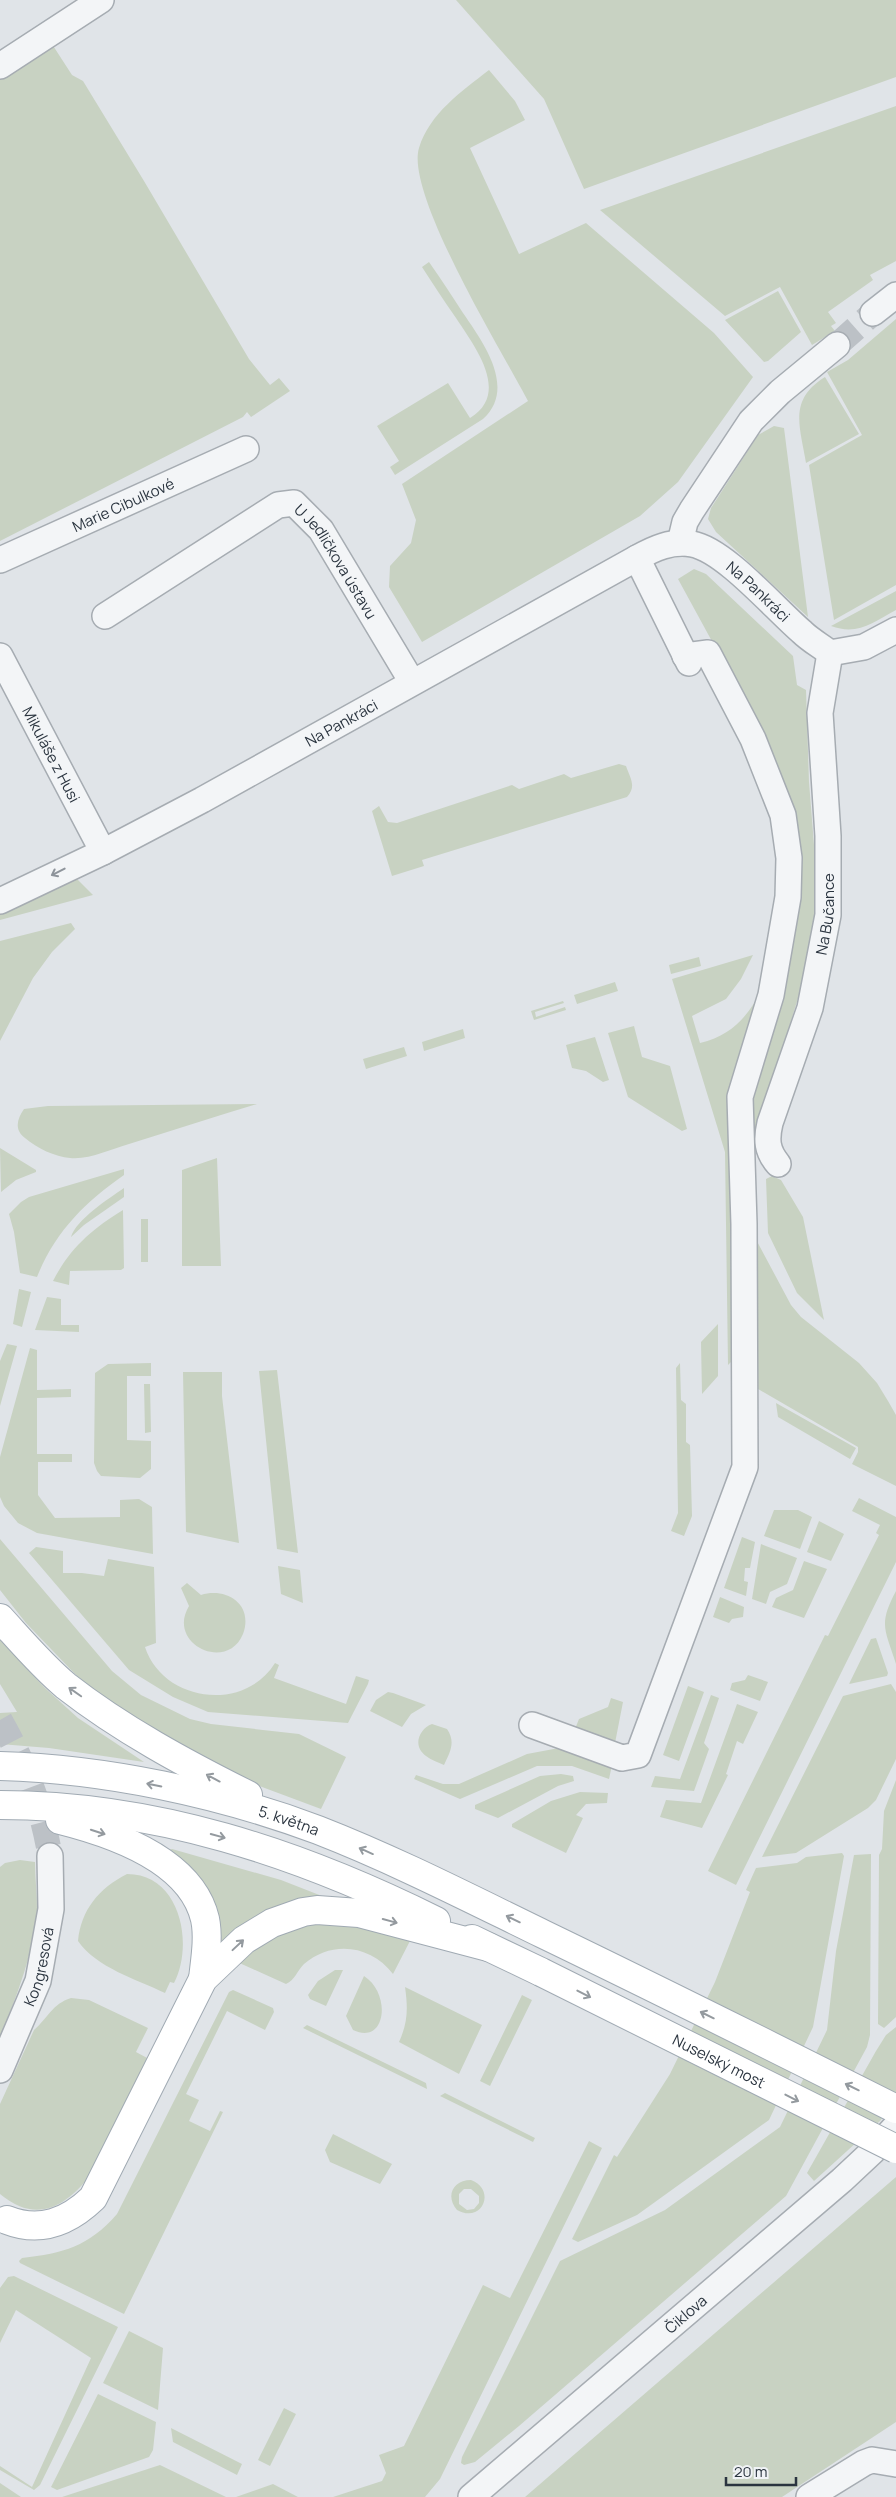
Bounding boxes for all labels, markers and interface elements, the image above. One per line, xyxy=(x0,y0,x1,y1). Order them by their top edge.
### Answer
street label: Marie Cibulkové xyxy=(69,472,177,537)
street label: U Jedličkova ústavu xyxy=(290,499,382,623)
street label: Na Pankráci xyxy=(722,556,795,626)
street label: Na Pankráci xyxy=(301,694,381,751)
street label: Mikuláše z Husi xyxy=(18,703,85,806)
one-way arrow xyxy=(51,868,66,877)
street label: Na Bučance xyxy=(810,873,839,957)
one-way arrow xyxy=(68,1687,82,1697)
one-way arrow xyxy=(206,1772,220,1782)
one-way arrow xyxy=(146,1780,162,1790)
street label: 5. května xyxy=(256,1800,322,1840)
one-way arrow xyxy=(90,1828,106,1837)
one-way arrow xyxy=(210,1831,226,1841)
one-way arrow xyxy=(358,1845,373,1854)
one-way arrow xyxy=(506,1914,521,1923)
one-way arrow xyxy=(382,1917,398,1926)
street label: Kongresová xyxy=(18,1925,58,2009)
one-way arrow xyxy=(231,1940,244,1951)
one-way arrow xyxy=(577,1989,592,1999)
one-way arrow xyxy=(700,2010,715,2019)
street label: Nuselský most xyxy=(669,2029,769,2093)
one-way arrow xyxy=(845,2082,860,2092)
one-way arrow xyxy=(785,2093,800,2103)
street label: Čiklova xyxy=(660,2290,711,2338)
scale bar xyxy=(726,2454,796,2486)
text: 20 m xyxy=(734,2461,767,2482)

